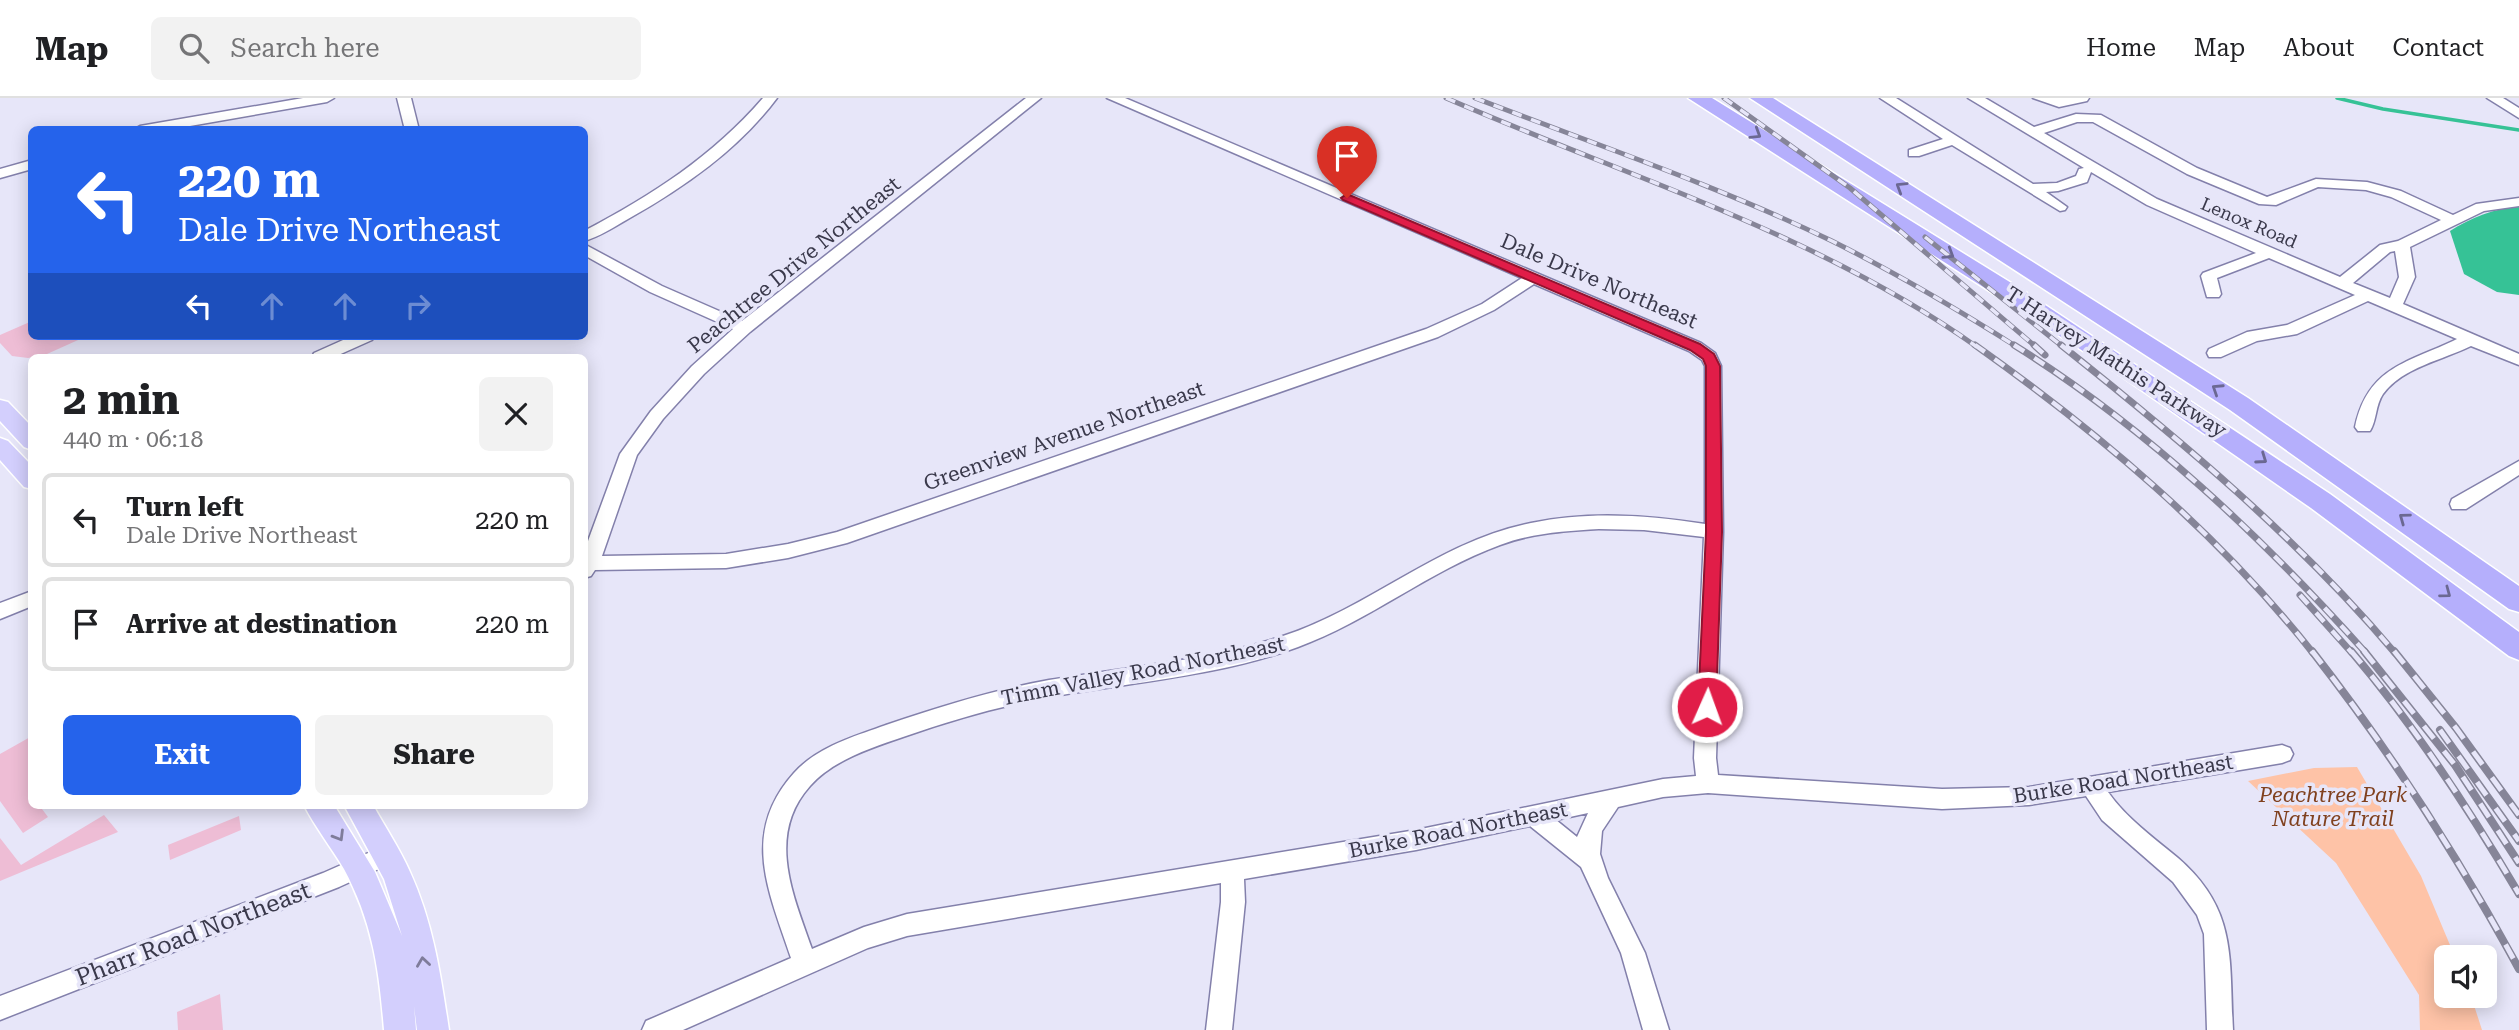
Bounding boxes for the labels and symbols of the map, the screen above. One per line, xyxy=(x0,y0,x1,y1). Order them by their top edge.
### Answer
pin xyxy=(1317,126,1377,198)
one-way arrow xyxy=(1748,126,1761,139)
street label: Peachtree Drive Northeast xyxy=(683,172,905,358)
one-way arrow xyxy=(1896,182,1909,195)
street label: Lenox Road xyxy=(2198,193,2301,252)
street label: Dale Drive Northeast xyxy=(1497,229,1701,333)
one-way arrow xyxy=(1941,246,1954,259)
street label: T Harvey Mathis Parkway xyxy=(2001,281,2232,443)
street label: Greenview Avenue Northeast xyxy=(921,377,1208,495)
one-way arrow xyxy=(2211,384,2224,397)
one-way arrow xyxy=(2254,451,2267,463)
one-way arrow xyxy=(2399,513,2412,526)
one-way arrow xyxy=(2438,585,2451,598)
street label: Timm Valley Road Northeast xyxy=(999,632,1287,710)
position arrow xyxy=(1670,670,1744,744)
street label: Burke Road Northeast xyxy=(2011,750,2235,808)
park label: Peachtree Park Nature Trail xyxy=(2258,783,2408,831)
street label: Burke Road Northeast xyxy=(1347,797,1570,863)
one-way arrow xyxy=(331,829,344,842)
street label: Pharr Road Northeast xyxy=(72,876,314,992)
one-way arrow xyxy=(416,957,431,968)

